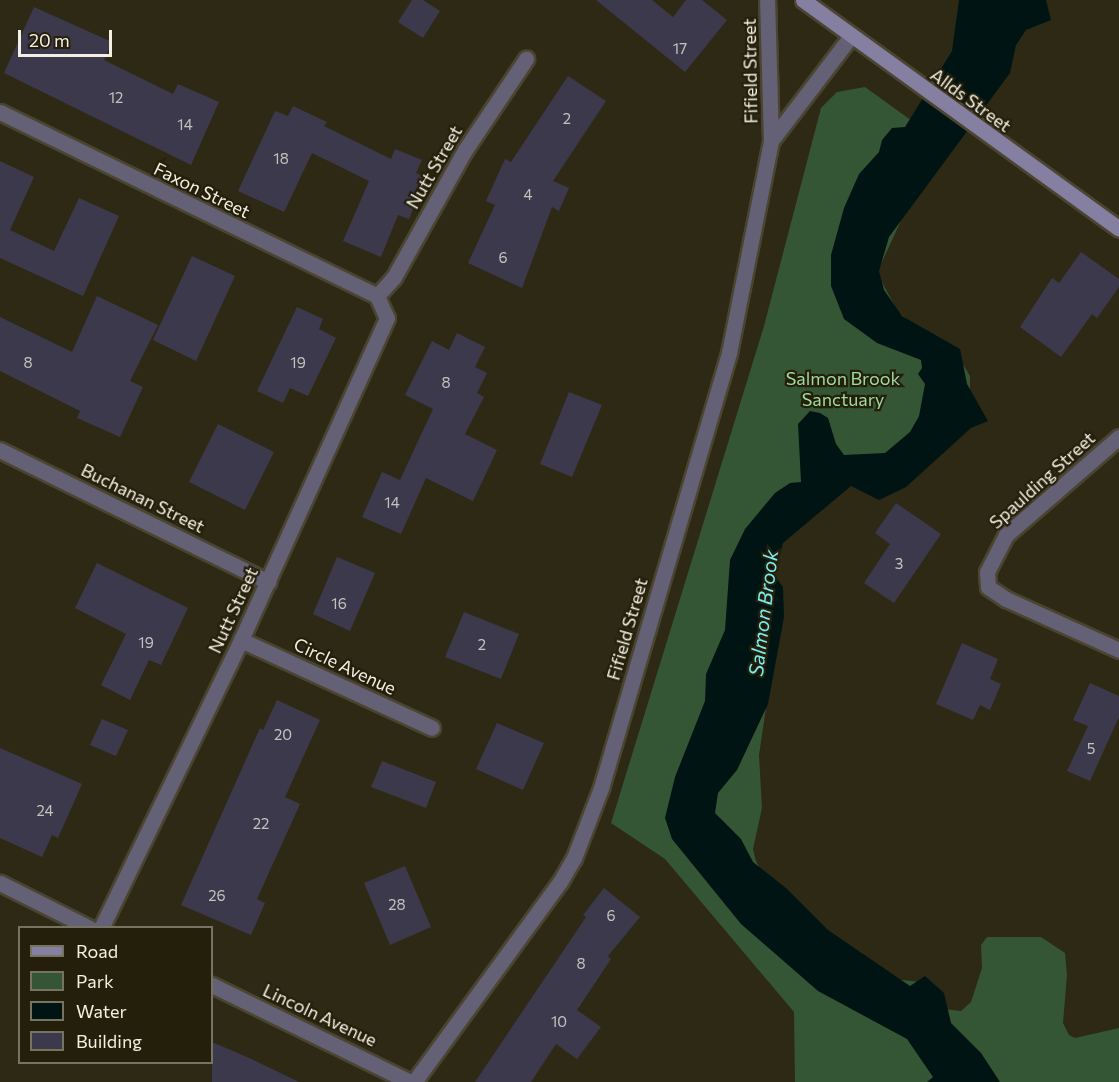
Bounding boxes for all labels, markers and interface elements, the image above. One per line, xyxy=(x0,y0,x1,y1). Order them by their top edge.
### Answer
scale bar xyxy=(21,18,116,56)
street label: Fifield Street xyxy=(738,18,762,124)
text: 20 m xyxy=(29,29,70,51)
house number: 17 xyxy=(673,40,687,58)
street label: Allds Street xyxy=(926,63,1016,137)
house number: 12 xyxy=(109,89,123,107)
house number: 2 xyxy=(563,110,571,128)
house number: 14 xyxy=(177,116,193,134)
street label: Nutt Street xyxy=(401,121,467,213)
house number: 18 xyxy=(273,150,289,168)
street label: Faxon Street xyxy=(151,158,253,222)
house number: 4 xyxy=(524,186,532,204)
house number: 6 xyxy=(498,249,508,267)
house number: 8 xyxy=(23,354,33,372)
house number: 19 xyxy=(290,354,306,372)
park label: Salmon Brook Sanctuary xyxy=(786,368,900,410)
house number: 8 xyxy=(441,374,451,392)
street label: Spaulding Street xyxy=(985,427,1099,533)
street label: Buchanan Street xyxy=(78,459,208,537)
house number: 14 xyxy=(384,494,400,512)
water label: Salmon Brook xyxy=(743,548,783,678)
house number: 3 xyxy=(895,555,903,573)
street label: Nutt Street xyxy=(204,563,262,657)
street label: Fifield Street xyxy=(602,575,652,683)
house number: 16 xyxy=(331,595,347,613)
street label: Circle Avenue xyxy=(290,633,400,699)
house number: 19 xyxy=(138,634,154,652)
house number: 2 xyxy=(478,636,486,654)
house number: 20 xyxy=(274,726,292,744)
house number: 5 xyxy=(1087,740,1095,758)
house number: 24 xyxy=(36,802,54,820)
house number: 22 xyxy=(253,815,269,833)
house number: 26 xyxy=(208,887,226,905)
house number: 28 xyxy=(388,896,406,914)
house number: 6 xyxy=(606,907,616,925)
legend xyxy=(18,926,213,1064)
text: Road xyxy=(76,940,118,962)
house number: 8 xyxy=(576,955,586,973)
text: Park xyxy=(76,970,114,992)
street label: Lincoln Avenue xyxy=(260,979,380,1051)
text: Water xyxy=(76,1000,127,1022)
house number: 10 xyxy=(551,1013,567,1031)
text: Building xyxy=(76,1030,142,1052)

